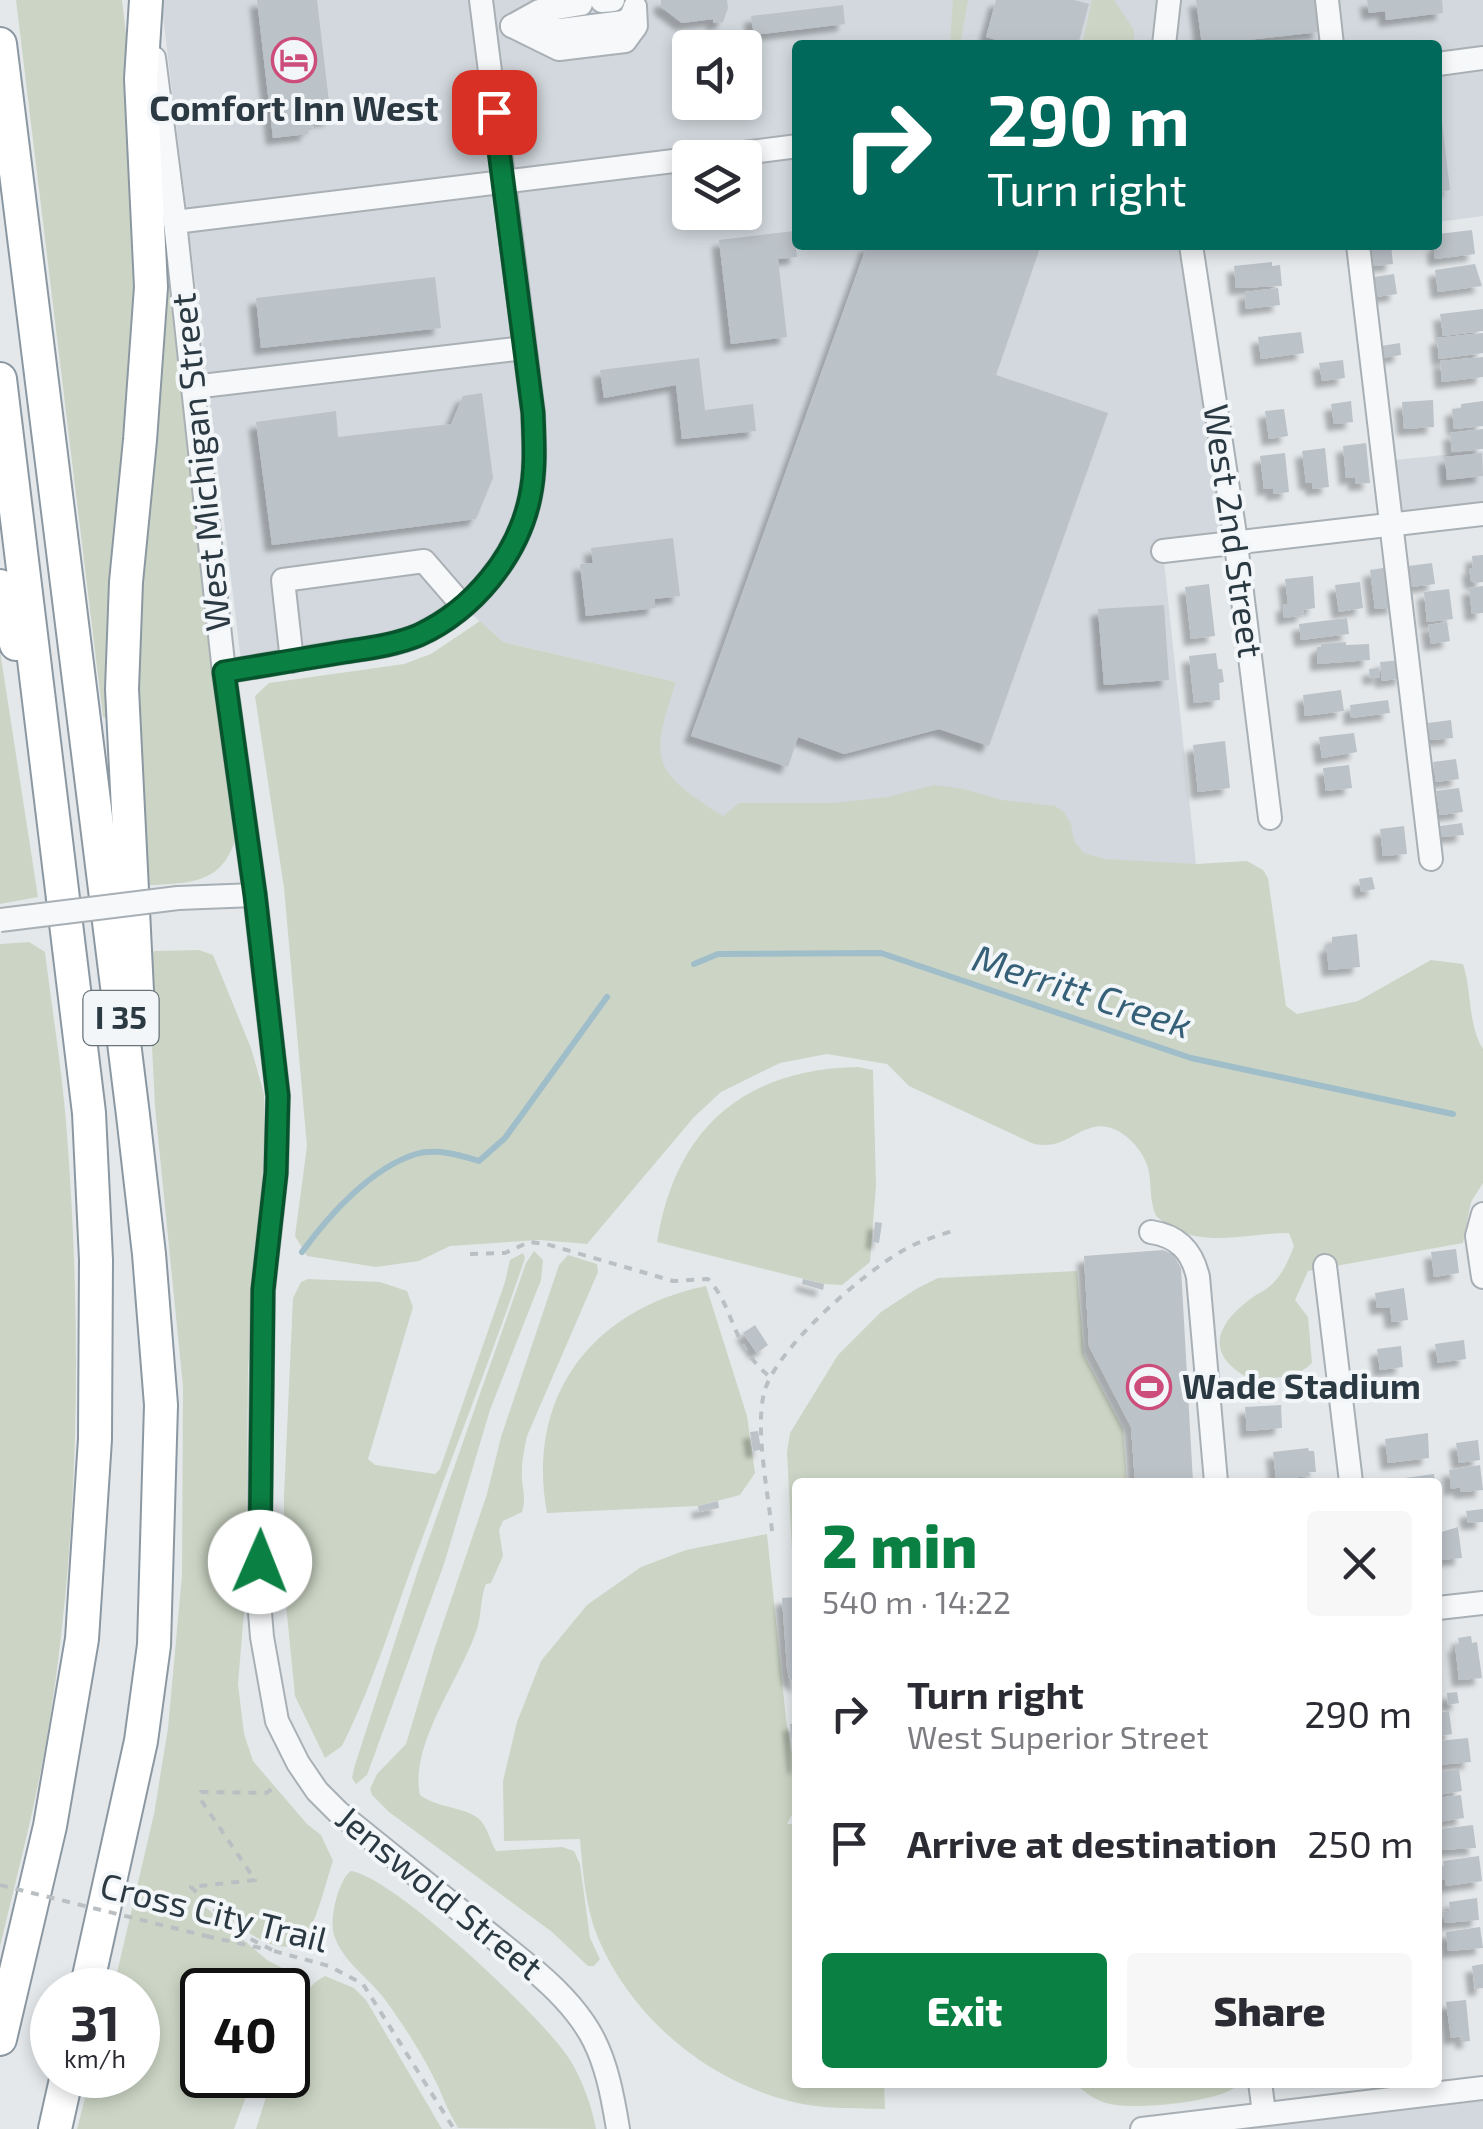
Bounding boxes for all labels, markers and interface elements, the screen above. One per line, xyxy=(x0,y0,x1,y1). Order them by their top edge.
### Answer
map controls xyxy=(672,30,762,230)
button: sound xyxy=(672,30,762,120)
hotel icon: Comfort Inn West xyxy=(271,37,317,83)
pin xyxy=(452,70,537,155)
text: 290 m xyxy=(987,76,1190,160)
icon: right xyxy=(822,80,952,210)
icon: arrive xyxy=(467,85,522,140)
place label: Comfort Inn West xyxy=(149,86,439,128)
button: layers xyxy=(672,140,762,230)
text: Turn right xyxy=(987,161,1187,215)
street label: West Michigan Street xyxy=(160,291,238,633)
street label: West 2nd Street xyxy=(1196,401,1274,660)
water label: Merritt Creek xyxy=(967,933,1198,1047)
road number: I 35 xyxy=(84,991,158,1045)
sports icon: Wade Stadium xyxy=(1126,1364,1172,1410)
place label: Wade Stadium xyxy=(1182,1364,1421,1406)
text: 2 min xyxy=(822,1508,977,1580)
position arrow xyxy=(208,1510,312,1614)
button: close xyxy=(1307,1511,1412,1616)
text: 540 m · 14:22 xyxy=(822,1582,1011,1620)
text: Turn right xyxy=(907,1671,1084,1717)
icon: right xyxy=(822,1686,877,1741)
text: 290 m xyxy=(1304,1690,1412,1736)
text: West Superior Street xyxy=(907,1717,1209,1755)
street label: Jenswold Street xyxy=(329,1796,552,1987)
icon: arrive xyxy=(822,1816,877,1871)
text: Arrive at destination xyxy=(907,1820,1277,1866)
text: 250 m xyxy=(1307,1820,1414,1866)
street label: Cross City Trail xyxy=(96,1863,333,1960)
button: Exit xyxy=(822,1953,1107,2068)
button: Share xyxy=(1127,1953,1412,2068)
speed limit sign: 40 xyxy=(180,1968,310,2098)
text: 31 xyxy=(70,1991,120,2051)
text: km/h xyxy=(64,2043,126,2073)

